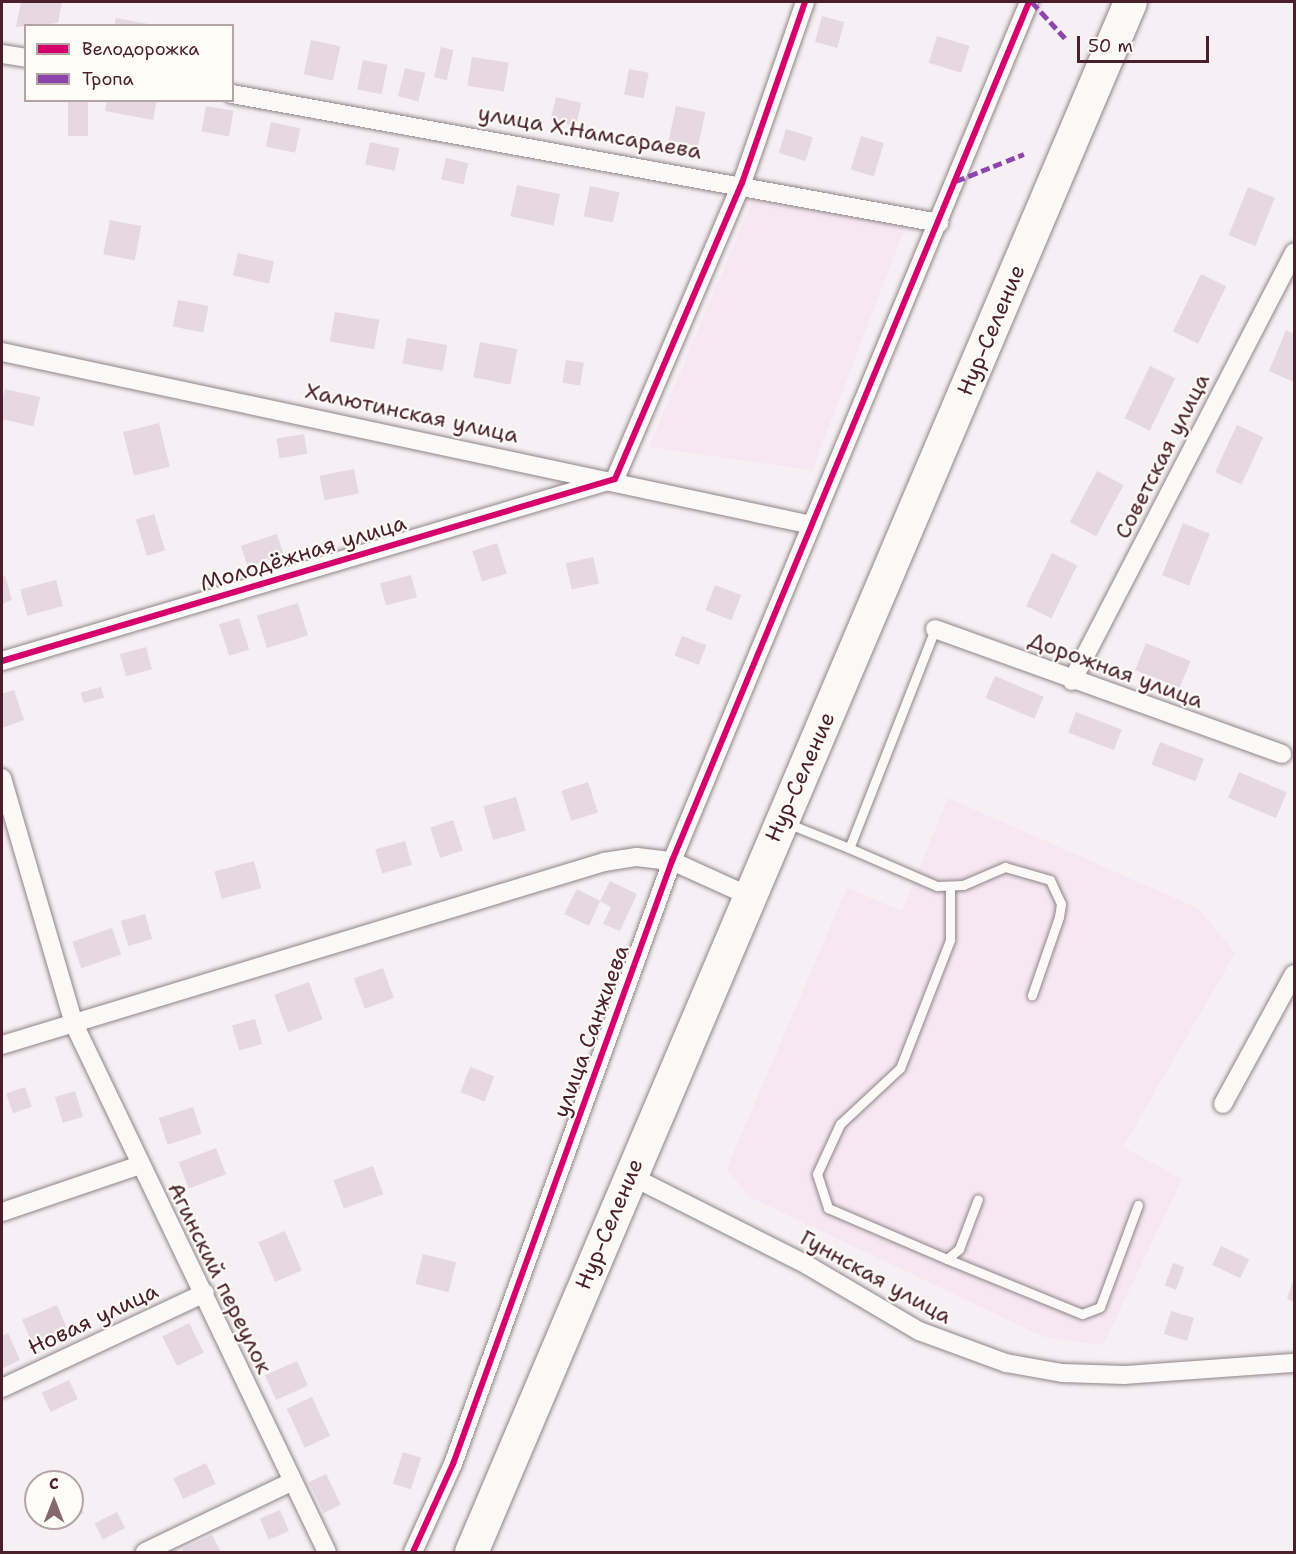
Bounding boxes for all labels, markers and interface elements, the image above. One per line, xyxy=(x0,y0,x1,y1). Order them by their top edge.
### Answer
legend xyxy=(24,24,234,102)
scale bar xyxy=(1080,24,1212,62)
text: 50 m xyxy=(1088,34,1133,58)
text: Велодорожка xyxy=(82,37,200,61)
text: Тропа xyxy=(82,67,134,91)
street label: улица Х.Намсараева xyxy=(476,99,704,165)
street label: Нур-Селение xyxy=(952,261,1030,399)
street label: Советская улица xyxy=(1109,369,1215,543)
street label: Халютинская улица xyxy=(303,377,521,449)
street label: Молодёжная улица xyxy=(197,509,409,597)
street label: Дорожная улица xyxy=(1025,626,1207,714)
street label: Нур-Селение xyxy=(760,708,840,846)
street label: улица Санжиева xyxy=(547,941,635,1121)
street label: Нур-Селение xyxy=(570,1155,648,1293)
street label: Агинский переулок xyxy=(162,1178,278,1378)
street label: Гуннская улица xyxy=(796,1224,956,1330)
street label: Новая улица xyxy=(24,1277,162,1361)
north arrow xyxy=(24,1470,84,1530)
text: С xyxy=(49,1473,59,1494)

